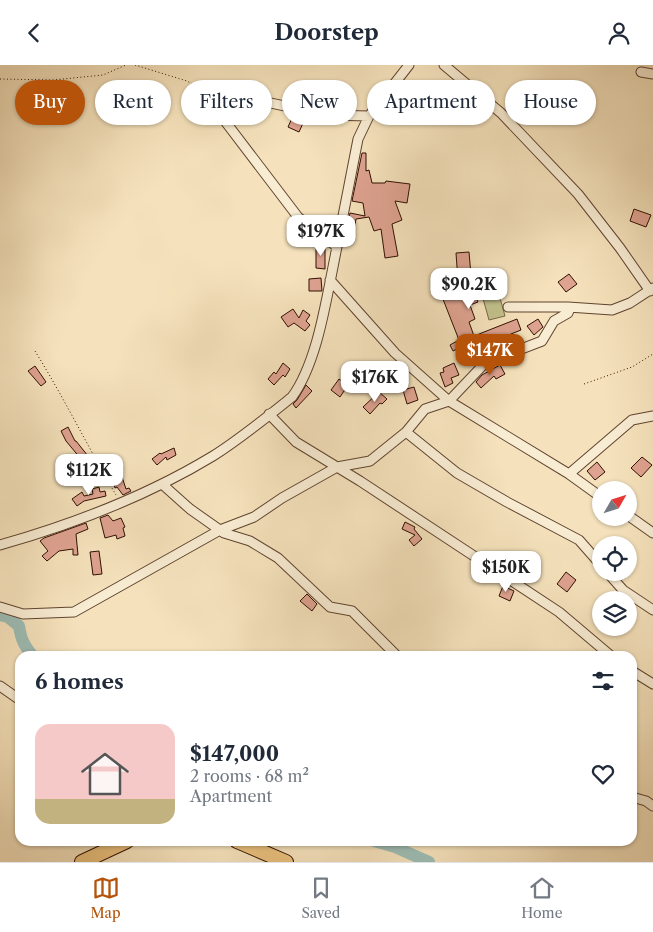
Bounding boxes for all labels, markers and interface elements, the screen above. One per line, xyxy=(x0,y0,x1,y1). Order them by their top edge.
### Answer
icon: back xyxy=(20,19,48,47)
text: Doorstep xyxy=(274,19,379,46)
icon: person xyxy=(605,19,633,47)
chip: Buy xyxy=(15,80,85,125)
chip: Rent xyxy=(95,80,171,125)
chip: Filters xyxy=(181,80,272,125)
chip: New xyxy=(282,80,357,125)
chip: Apartment xyxy=(367,80,495,125)
chip: House xyxy=(505,80,596,125)
pin: $197K xyxy=(286,215,356,257)
text: $197K xyxy=(298,221,344,241)
pin: $90.2K xyxy=(428,267,510,310)
text: $90.2K xyxy=(441,274,497,294)
pin: $147K xyxy=(455,333,525,376)
text: $147K xyxy=(467,340,513,360)
pin: $176K xyxy=(340,361,410,403)
text: $176K xyxy=(352,367,398,387)
pin: $112K xyxy=(54,453,124,496)
text: $112K xyxy=(66,460,112,480)
north arrow xyxy=(592,481,638,526)
map controls xyxy=(592,481,637,636)
button: locate xyxy=(592,536,637,581)
pin: $150K xyxy=(471,551,541,593)
text: $150K xyxy=(482,557,530,577)
button: layers xyxy=(592,591,637,636)
icon: filters xyxy=(589,667,617,695)
text: 6 homes xyxy=(35,669,124,694)
text: $147,000 xyxy=(190,741,279,766)
icon: home xyxy=(75,744,135,804)
icon: heart xyxy=(589,760,617,788)
text: 2 rooms · 68 m² xyxy=(190,766,309,786)
text: Apartment xyxy=(190,786,272,806)
tab: Map xyxy=(90,874,121,922)
tab: Saved xyxy=(302,874,340,922)
tab: Home xyxy=(521,874,562,922)

